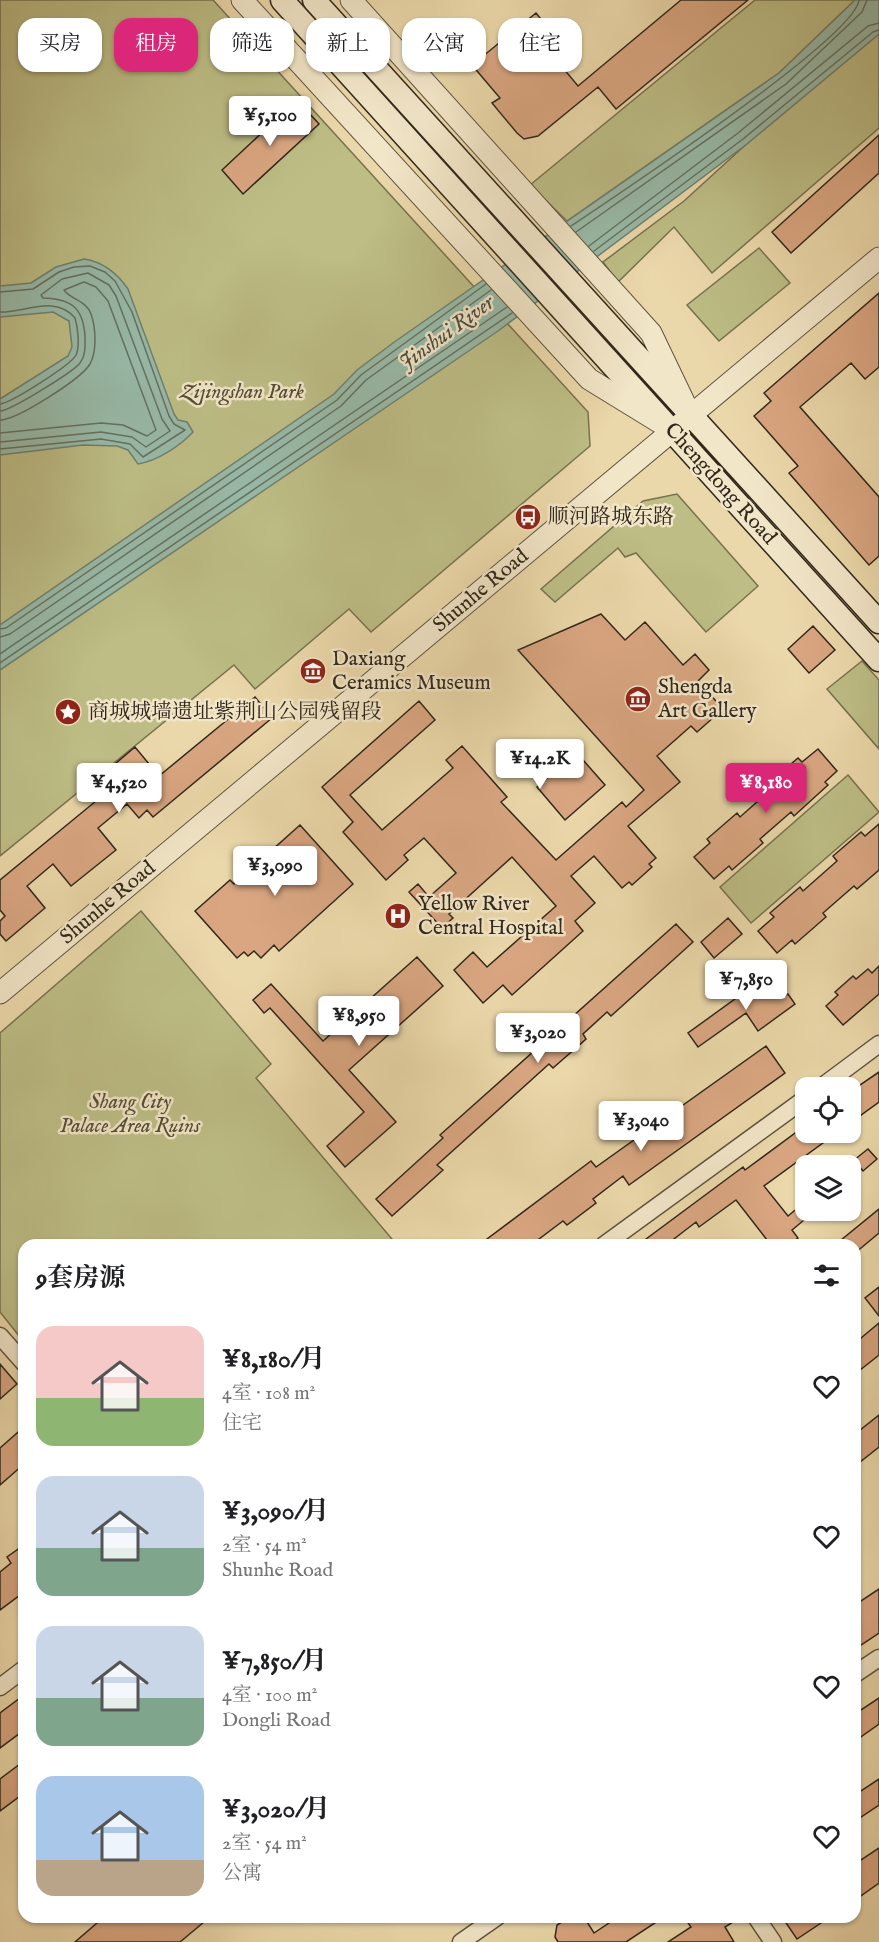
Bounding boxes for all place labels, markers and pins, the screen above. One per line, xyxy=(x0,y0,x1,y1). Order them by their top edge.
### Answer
pin: ¥5,100 xyxy=(221,96,319,147)
bus stop icon: 顺河路城东路 xyxy=(513,502,543,532)
place label: 顺河路城东路 xyxy=(548,504,674,531)
place label: Daxiang Ceramics Museum xyxy=(332,646,491,697)
museum icon: Daxiang Ceramics Museum xyxy=(298,656,328,686)
place label: Shengda Art Gallery xyxy=(657,674,757,725)
museum icon: Shengda Art Gallery xyxy=(623,684,653,714)
place icon: 商城城墙遗址紫荆山公园残留段 xyxy=(53,697,83,727)
place label: 商城城墙遗址紫荆山公园残留段 xyxy=(88,699,382,726)
pin: ¥14.2K xyxy=(491,739,589,790)
pin: ¥4,520 xyxy=(70,763,168,814)
pin: ¥8,180 xyxy=(717,763,815,814)
pin: ¥3,090 xyxy=(226,846,324,897)
place label: Yellow River Central Hospital xyxy=(418,891,564,942)
hospital icon: Yellow River Central Hospital xyxy=(383,901,413,931)
pin: ¥7,850 xyxy=(697,960,795,1011)
pin: ¥8,950 xyxy=(310,996,408,1047)
pin: ¥3,020 xyxy=(489,1013,587,1064)
pin: ¥3,040 xyxy=(592,1101,690,1152)

